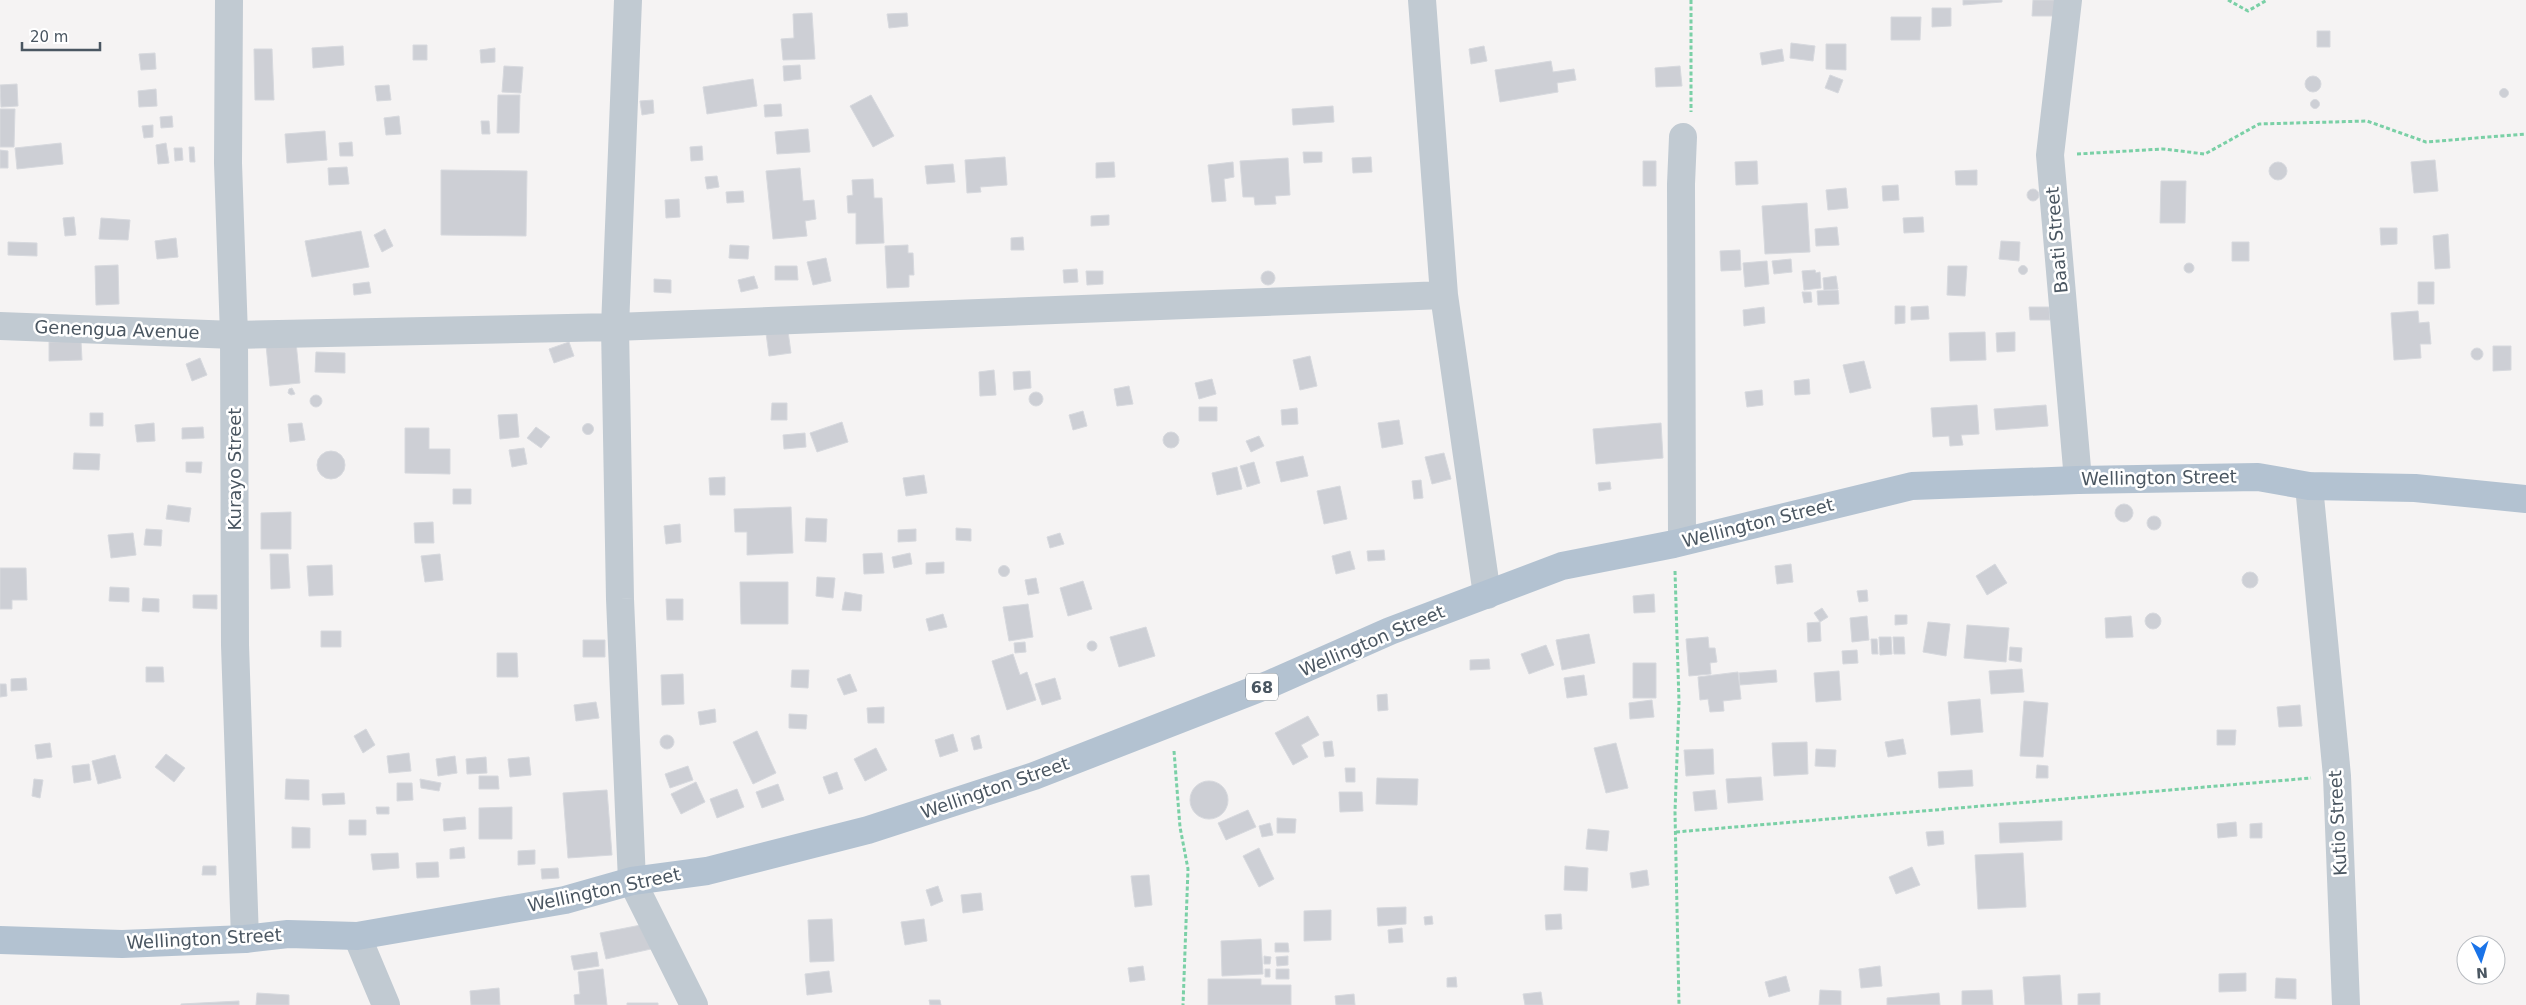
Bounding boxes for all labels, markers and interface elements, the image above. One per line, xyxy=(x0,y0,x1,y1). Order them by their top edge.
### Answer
scale bar xyxy=(22,20,100,52)
text: 20 m xyxy=(30,28,68,46)
street label: Baati Street xyxy=(2041,186,2072,294)
street label: Genengua Avenue xyxy=(34,316,200,343)
street label: Kurayo Street xyxy=(224,408,245,530)
street label: Wellington Street xyxy=(2081,466,2237,489)
street label: Wellington Street xyxy=(1680,494,1836,552)
street label: Wellington Street xyxy=(1296,600,1448,681)
road number: 68 xyxy=(1246,674,1278,700)
street label: Wellington Street xyxy=(918,752,1072,823)
street label: Kutio Street xyxy=(2324,770,2351,876)
street label: Wellington Street xyxy=(526,863,682,916)
street label: Wellington Street xyxy=(126,924,282,953)
north arrow xyxy=(2456,935,2506,985)
text: N xyxy=(2476,965,2488,981)

